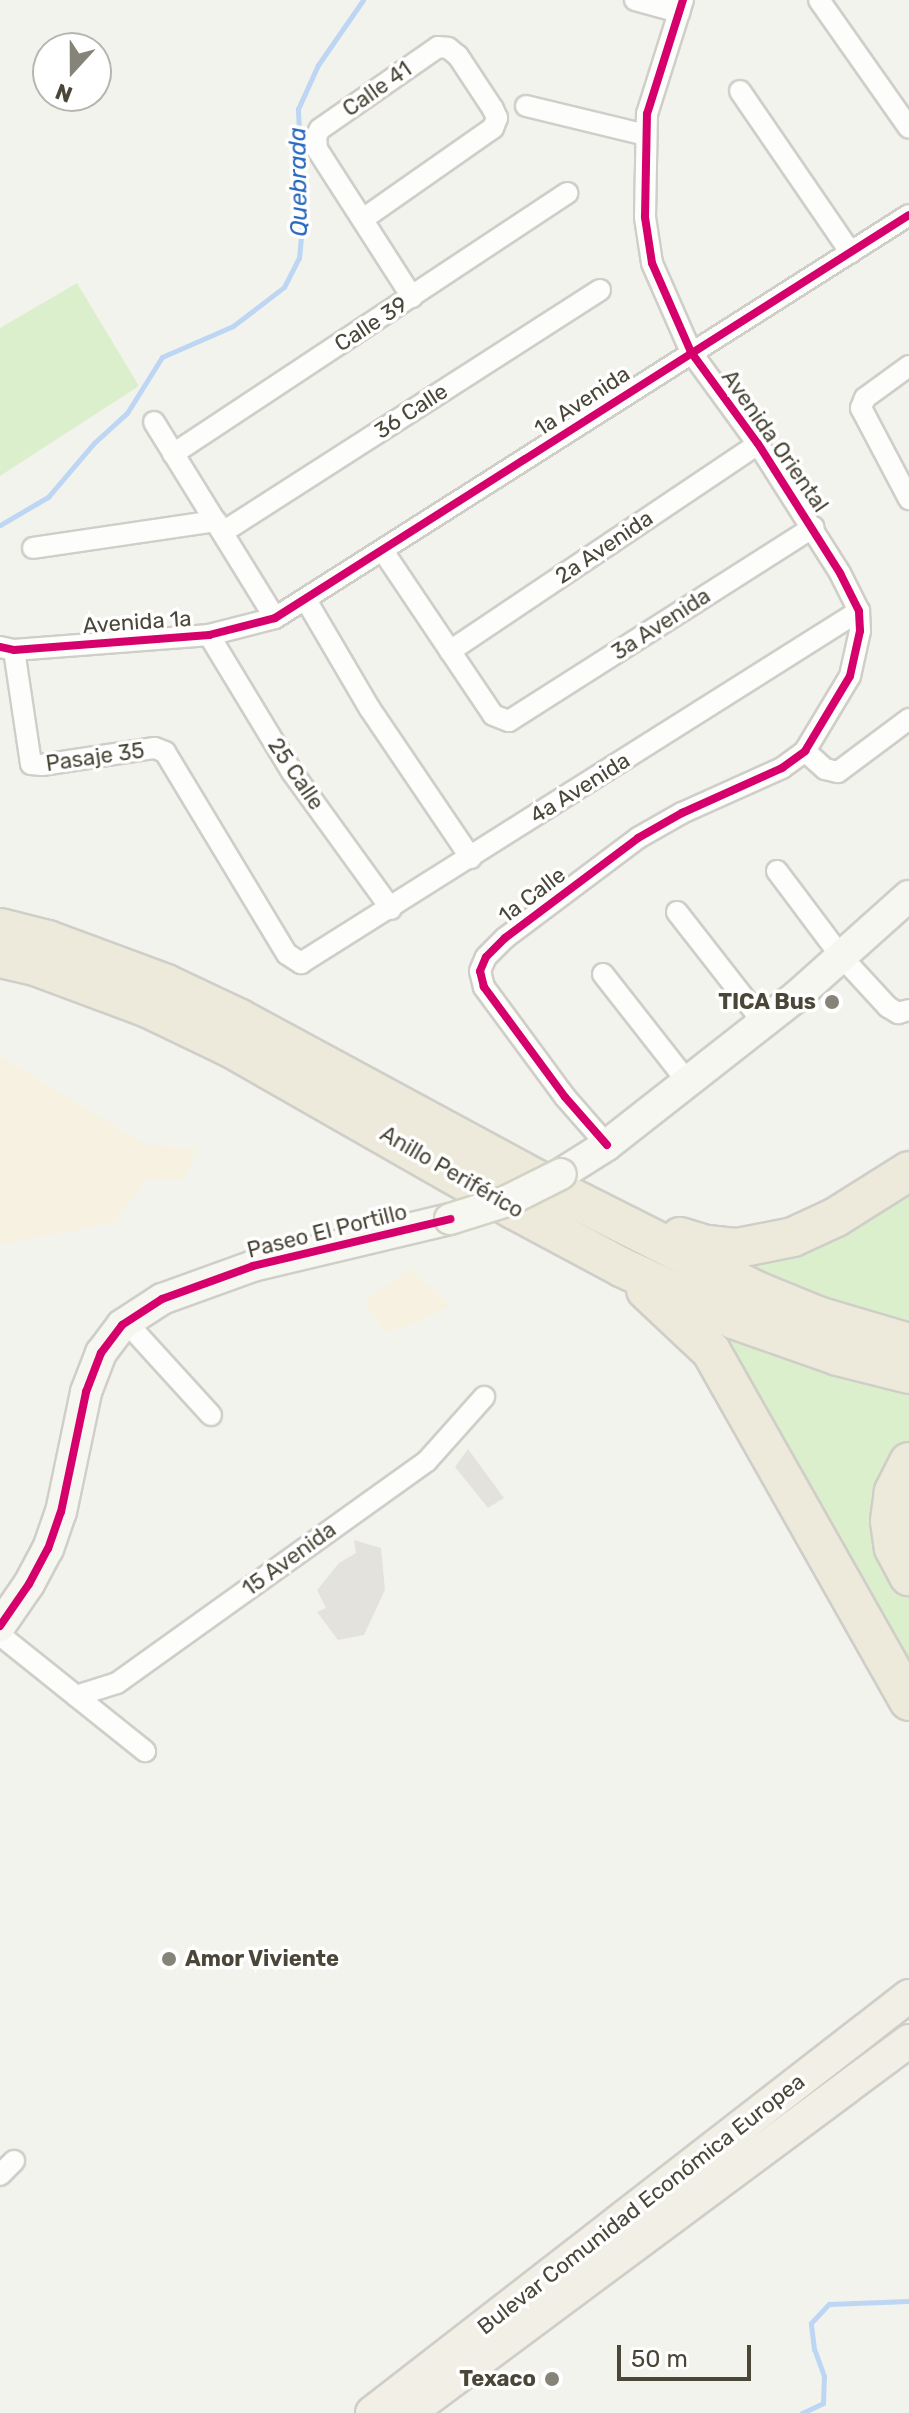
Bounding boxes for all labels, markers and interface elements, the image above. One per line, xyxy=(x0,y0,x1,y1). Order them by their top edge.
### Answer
north arrow xyxy=(32,32,112,112)
street label: Calle 41 xyxy=(338,56,416,122)
text: N xyxy=(52,78,76,108)
water label: Quebrada xyxy=(284,127,314,237)
street label: Calle 39 xyxy=(330,291,412,357)
street label: 1a Avenida xyxy=(529,360,635,442)
street label: Avenida Oriental xyxy=(716,365,834,517)
street label: 36 Calle xyxy=(370,378,452,444)
street label: 2a Avenida xyxy=(550,505,658,589)
street label: 3a Avenida xyxy=(607,582,715,666)
street label: Avenida 1a xyxy=(82,605,192,639)
street label: 25 Calle xyxy=(262,733,330,815)
street label: Pasaje 35 xyxy=(44,737,146,777)
street label: 4a Avenida xyxy=(525,747,635,829)
street label: 1a Calle xyxy=(493,861,571,929)
place label: TICA Bus xyxy=(718,989,816,1015)
marker: TICA Bus xyxy=(823,993,841,1011)
street label: Anillo Periférico xyxy=(376,1120,528,1224)
street label: Paseo El Portillo xyxy=(244,1198,410,1264)
street label: 15 Avenida xyxy=(237,1516,341,1602)
place label: Amor Viviente xyxy=(185,1946,340,1972)
marker: Amor Viviente xyxy=(160,1950,178,1968)
street label: Bulevar Comunidad Económica Europea xyxy=(472,2068,810,2340)
scale bar xyxy=(621,2329,755,2379)
text: 50 m xyxy=(631,2345,688,2373)
place label: Texaco xyxy=(459,2366,536,2392)
marker: Texaco xyxy=(543,2370,561,2388)

